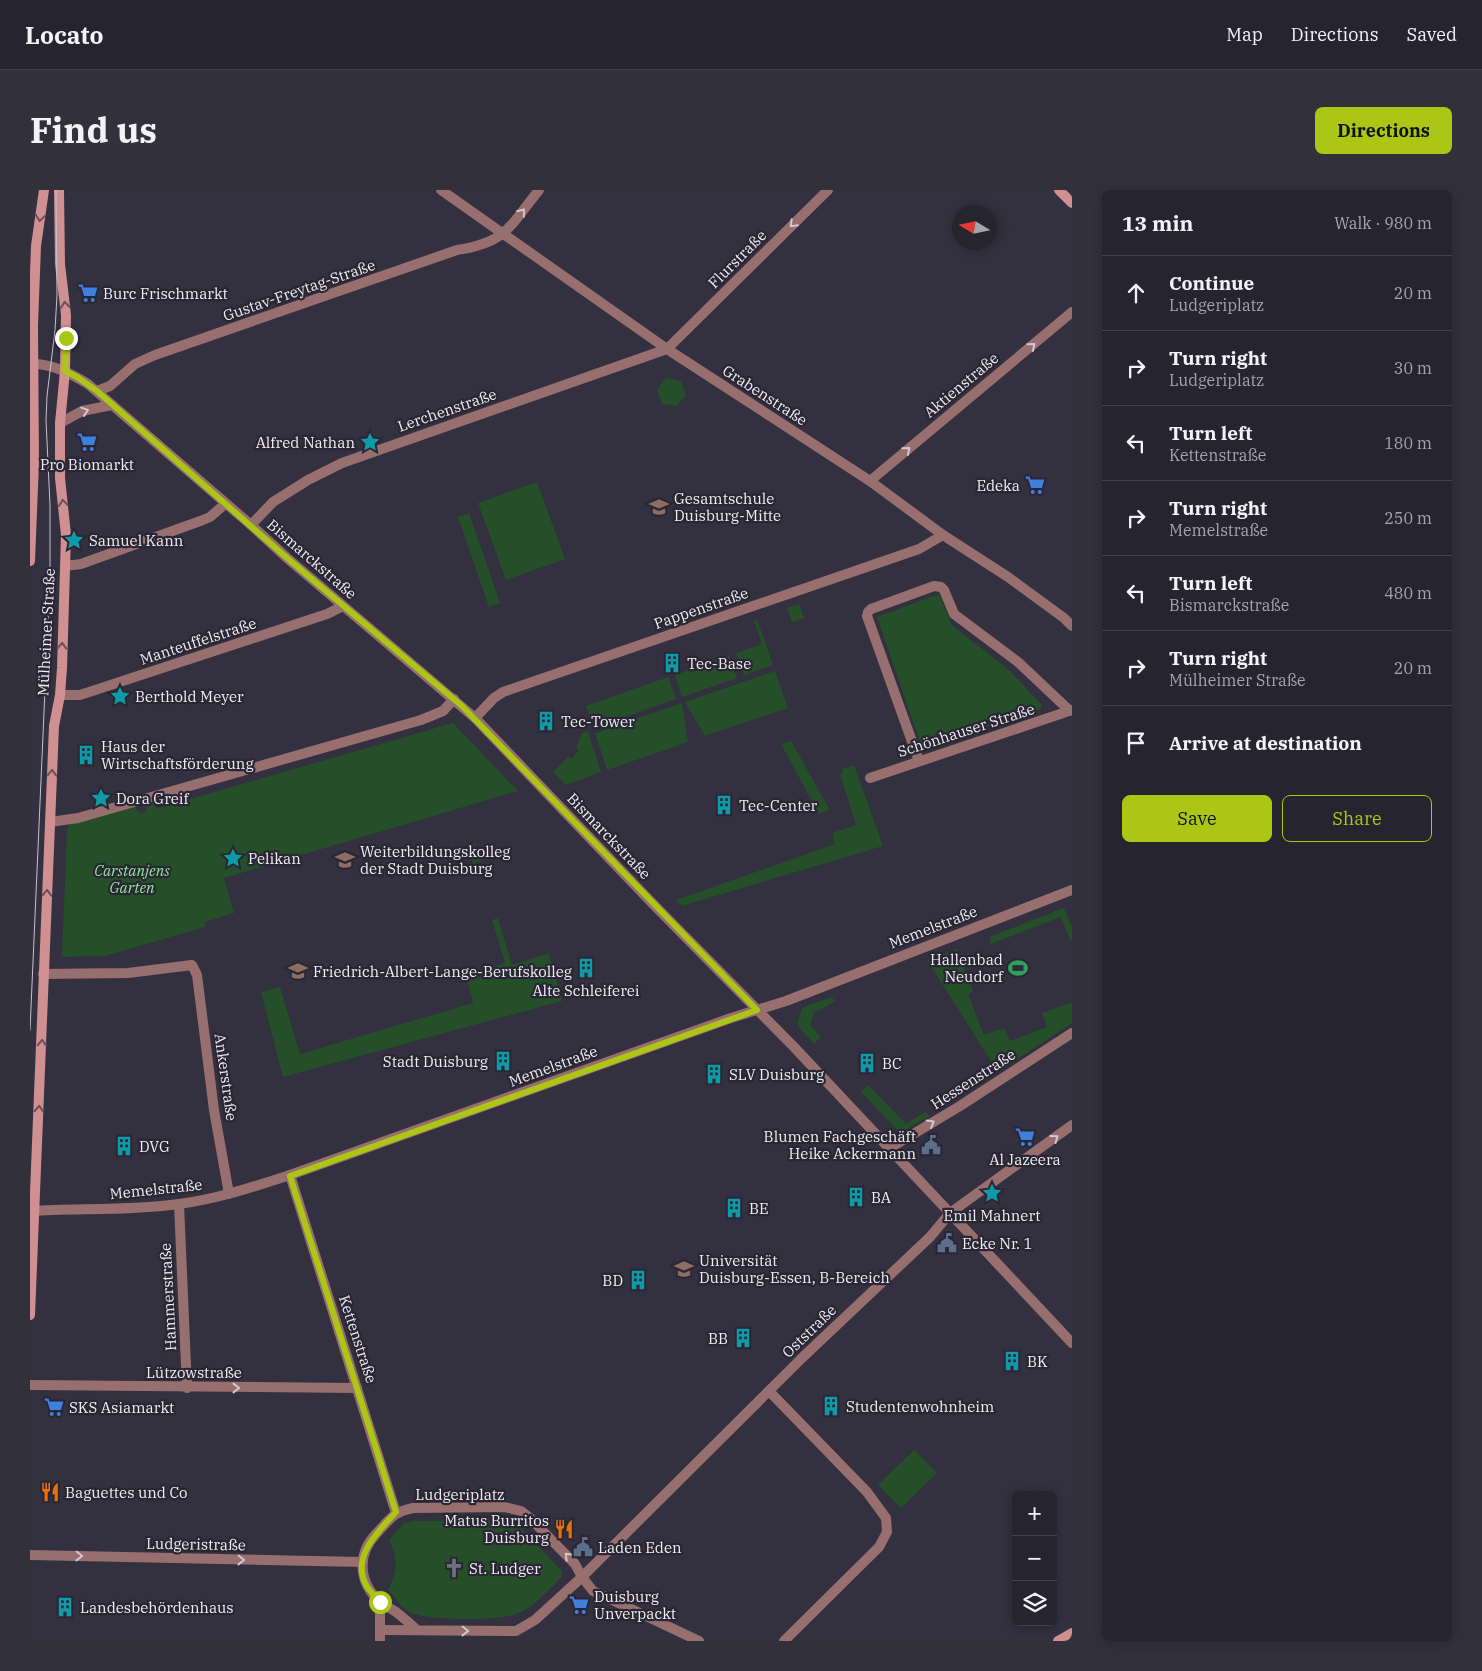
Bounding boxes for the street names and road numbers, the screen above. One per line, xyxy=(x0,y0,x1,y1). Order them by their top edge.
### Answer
street label: Flurstraße xyxy=(704,226,770,292)
street label: Gustav-Freytag-Straße xyxy=(220,255,378,325)
street label: Aktienstraße xyxy=(920,348,1002,422)
street label: Grabenstraße xyxy=(719,361,811,429)
street label: Lerchenstraße xyxy=(395,384,499,436)
street label: Bismarckstraße xyxy=(263,515,361,603)
street label: Mülheimer Straße xyxy=(33,568,59,696)
street label: Pappenstraße xyxy=(651,583,751,633)
street label: Manteuffelstraße xyxy=(137,613,259,669)
street label: Schönhauser Straße xyxy=(895,699,1037,761)
street label: Bismarckstraße xyxy=(563,789,655,883)
street label: Memelstraße xyxy=(886,901,980,953)
street label: Ankerstraße xyxy=(210,1032,242,1122)
street label: Memelstraße xyxy=(506,1041,600,1091)
street label: Hessenstraße xyxy=(927,1045,1019,1113)
street label: Memelstraße xyxy=(109,1175,203,1203)
street label: Hammerstraße xyxy=(156,1242,180,1352)
street label: Kettenstraße xyxy=(335,1293,381,1385)
street label: Oststraße xyxy=(778,1300,840,1362)
street label: Lützowstraße xyxy=(146,1363,242,1382)
street label: Ludgeriplatz xyxy=(415,1485,505,1504)
street label: Ludgeristraße xyxy=(146,1534,246,1554)

